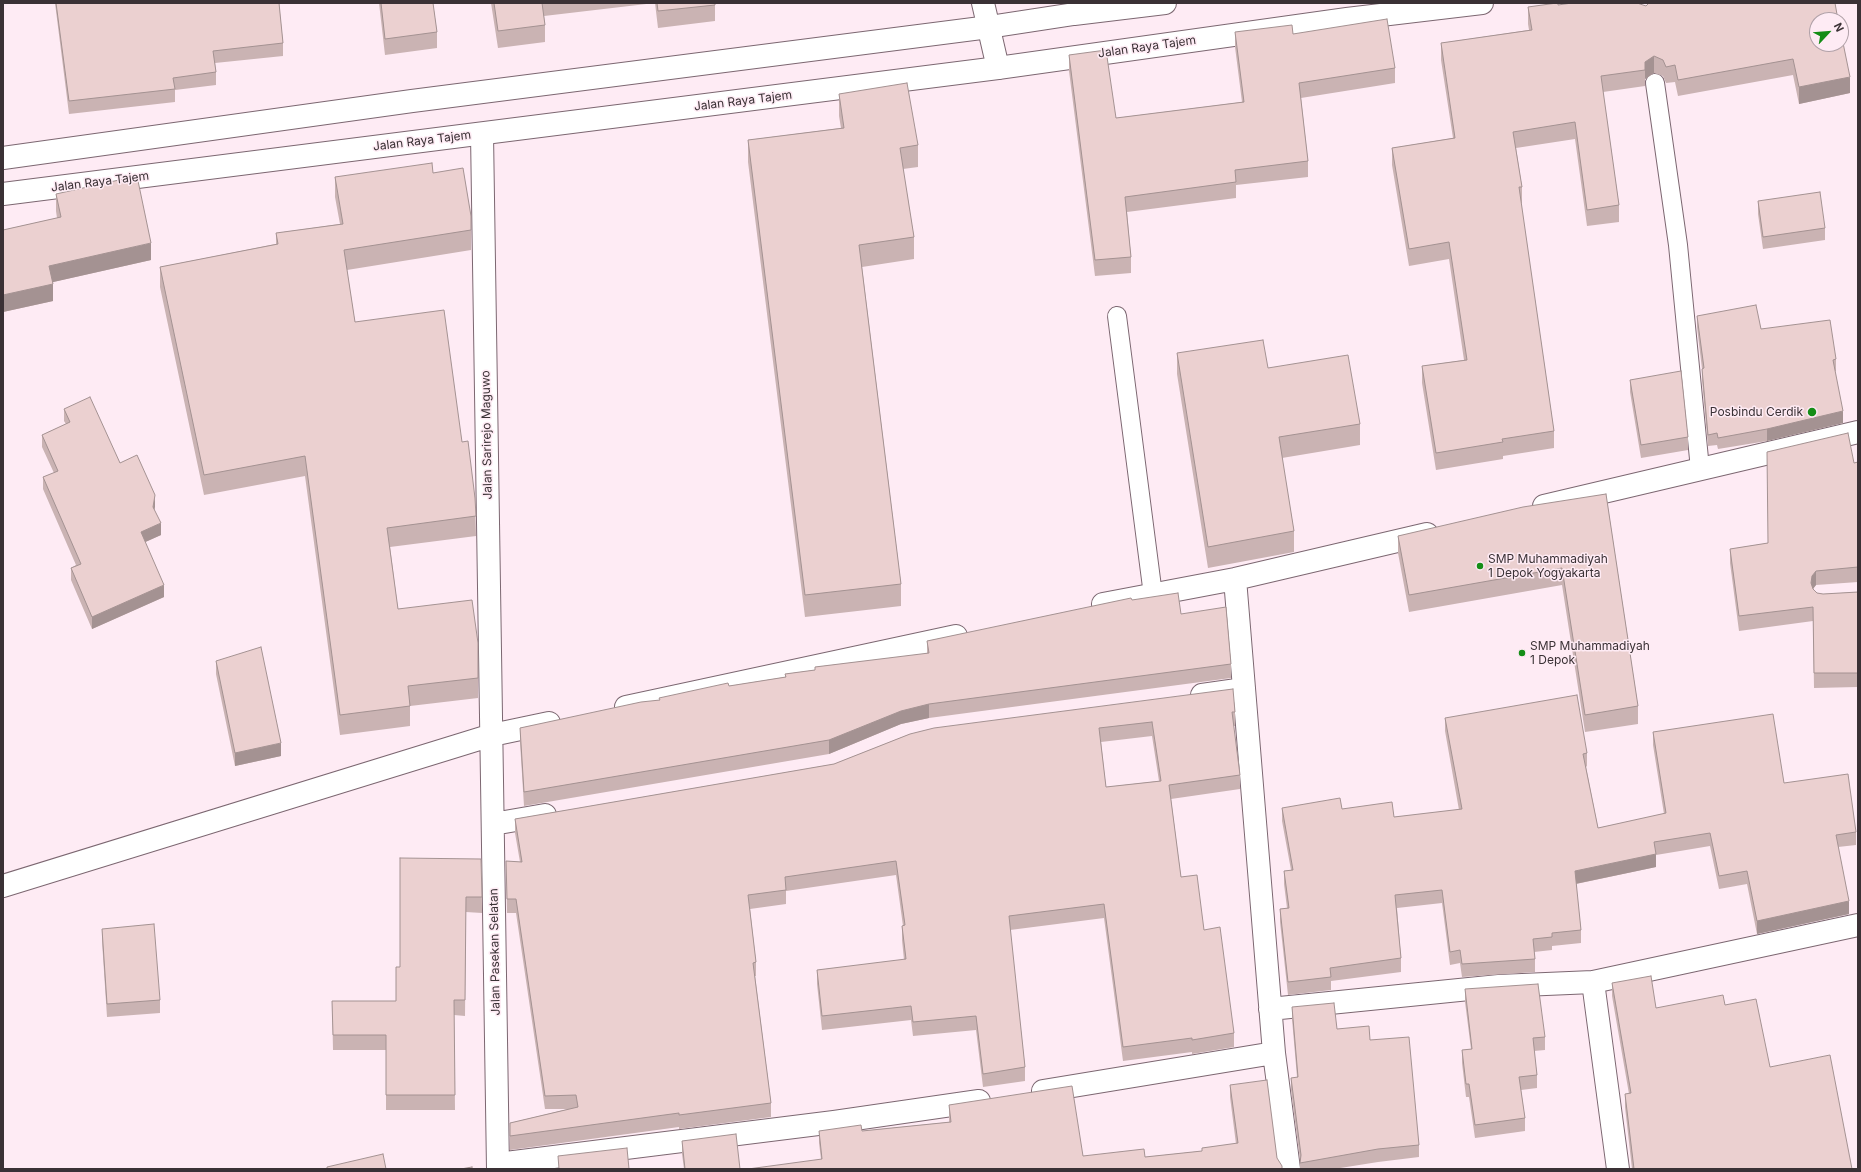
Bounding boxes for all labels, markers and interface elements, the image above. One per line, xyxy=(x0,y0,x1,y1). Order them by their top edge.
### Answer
north arrow xyxy=(1809,12,1849,52)
text: N xyxy=(1831,20,1847,34)
street label: Jalan Raya Tajem xyxy=(1097,33,1197,61)
street label: Jalan Raya Tajem xyxy=(693,88,793,114)
street label: Jalan Raya Tajem xyxy=(372,128,472,154)
street label: Jalan Raya Tajem xyxy=(50,169,150,195)
street label: Jalan Sarirejo Maguwo xyxy=(479,370,495,500)
place label: Posbindu Cerdik xyxy=(1710,405,1803,419)
marker: Posbindu Cerdik xyxy=(1806,406,1818,418)
place label: SMP Muhammadiyah 1 Depok Yogyakarta xyxy=(1488,552,1608,580)
marker: SMP Muhammadiyah 1 Depok Yogyakarta xyxy=(1475,561,1485,571)
place label: SMP Muhammadiyah 1 Depok xyxy=(1530,639,1650,667)
marker: SMP Muhammadiyah 1 Depok xyxy=(1517,648,1527,658)
street label: Jalan Pasekan Selatan xyxy=(487,888,503,1016)

